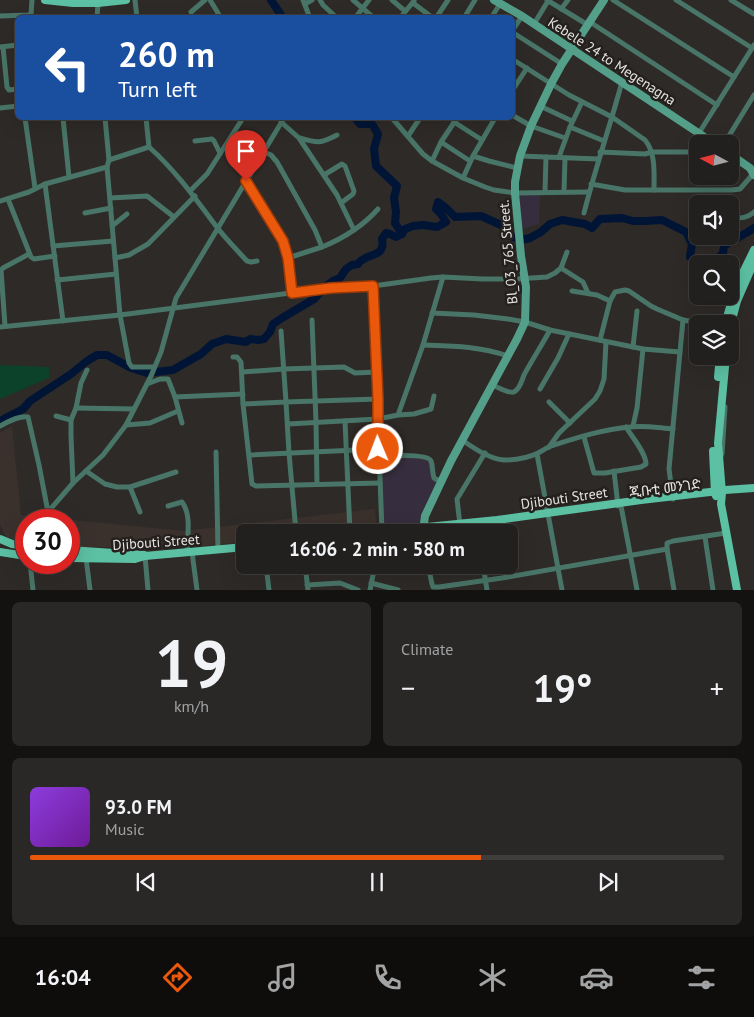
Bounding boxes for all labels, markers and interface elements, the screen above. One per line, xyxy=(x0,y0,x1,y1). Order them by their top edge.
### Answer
street label: Kebele 24 to Megenagna xyxy=(545,13,679,109)
text: 260 m xyxy=(118,31,215,77)
icon: left xyxy=(35,35,100,100)
text: Turn left xyxy=(118,75,197,103)
pin xyxy=(225,130,267,181)
north arrow xyxy=(689,135,739,185)
map controls xyxy=(689,135,739,365)
icon: arrive xyxy=(232,137,260,165)
button: sound xyxy=(689,195,739,245)
street label: Bl_03_765 Street. xyxy=(494,199,522,305)
button: search xyxy=(689,255,739,305)
button: layers xyxy=(689,315,739,365)
position arrow xyxy=(351,422,403,474)
street label: ጂቡቲ መንገድ xyxy=(628,475,702,501)
street label: Djibouti Street xyxy=(520,483,609,513)
speed limit sign: 30 xyxy=(15,509,80,574)
street label: Djibouti Street xyxy=(112,530,200,554)
text: 16:06 · 2 min · 580 m xyxy=(289,537,465,561)
text: 19 xyxy=(155,621,228,705)
text: Climate xyxy=(401,639,453,659)
text: 19° xyxy=(533,663,592,712)
text: − xyxy=(401,669,415,706)
text: + xyxy=(710,669,724,706)
text: km/h xyxy=(174,696,209,716)
text: 93.0 FM xyxy=(105,795,172,819)
text: Music xyxy=(105,819,145,839)
icon: previous xyxy=(132,868,160,896)
icon: pause xyxy=(363,868,391,896)
icon: next xyxy=(594,868,622,896)
icon: directions xyxy=(160,960,195,995)
icon: music xyxy=(265,960,300,995)
icon: phone xyxy=(370,960,405,995)
icon: climate xyxy=(475,960,510,995)
icon: car xyxy=(579,960,614,995)
icon: filters xyxy=(684,960,719,995)
text: 16:04 xyxy=(35,963,91,991)

